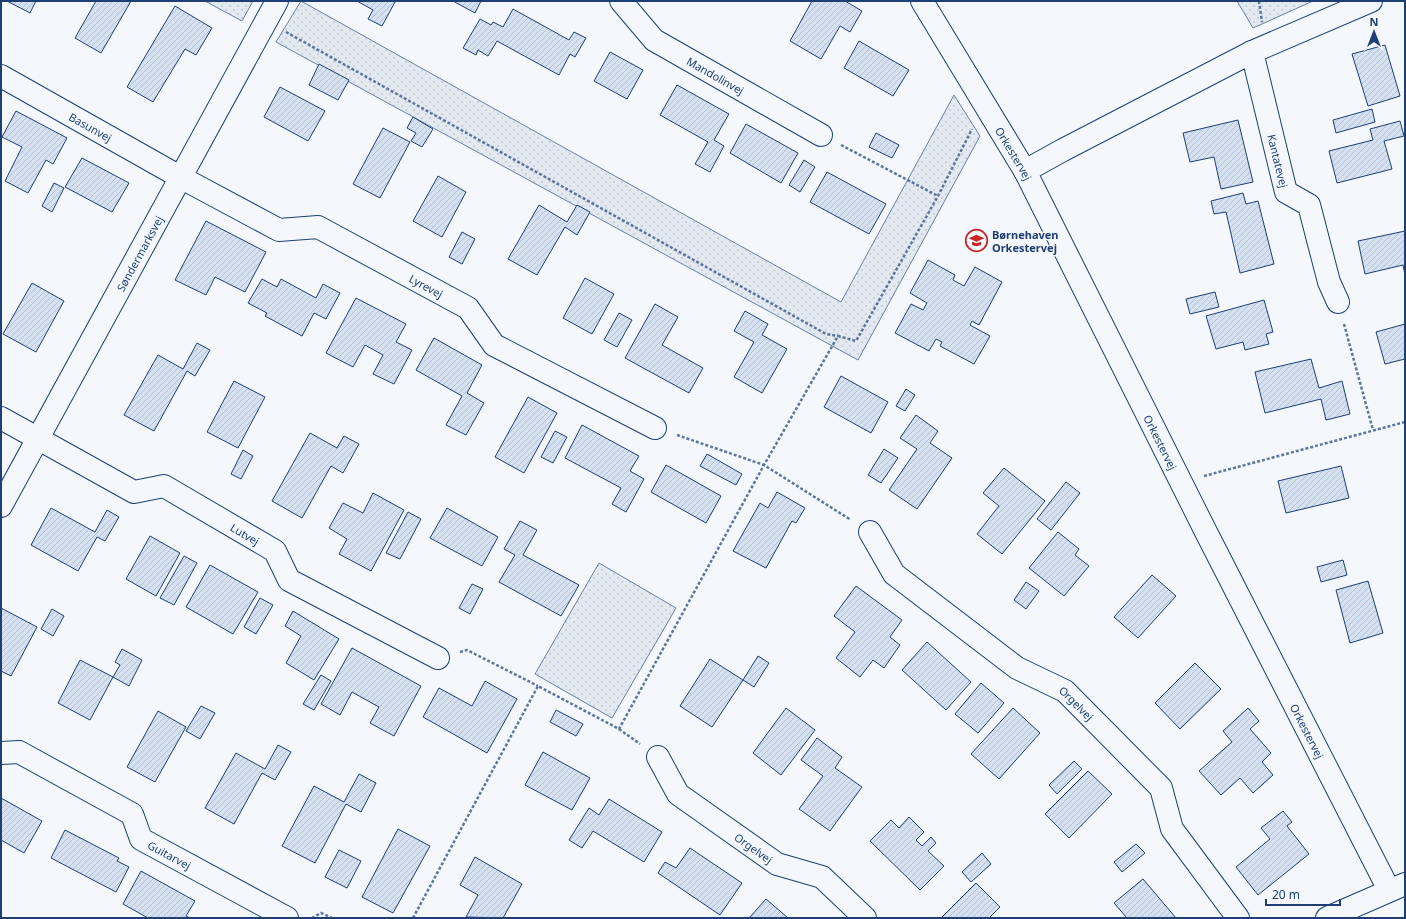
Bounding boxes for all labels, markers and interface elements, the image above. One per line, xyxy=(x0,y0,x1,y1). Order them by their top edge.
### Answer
north arrow xyxy=(1354,12,1394,52)
text: N xyxy=(1370,14,1378,29)
street label: Mandolinvej xyxy=(684,53,747,97)
street label: Basunvej xyxy=(67,109,115,145)
street label: Orkestervej xyxy=(992,124,1036,183)
street label: Kantatevej xyxy=(1265,133,1292,189)
street label: Søndermarksvej xyxy=(112,213,166,294)
school or university icon: Børnehaven Orkestervej xyxy=(964,227,990,253)
place label: Børnehaven Orkestervej xyxy=(992,227,1059,255)
street label: Lyrevej xyxy=(407,270,446,301)
street label: Orkestervej xyxy=(1141,412,1181,472)
street label: Lutvej xyxy=(228,519,263,548)
street label: Orgelvej xyxy=(1057,682,1097,724)
street label: Orkestervej xyxy=(1287,701,1328,761)
street label: Orgelvej xyxy=(732,829,776,866)
street label: Guitarvej xyxy=(145,837,194,872)
scale bar xyxy=(1266,881,1340,907)
text: 20 m xyxy=(1272,886,1300,903)

